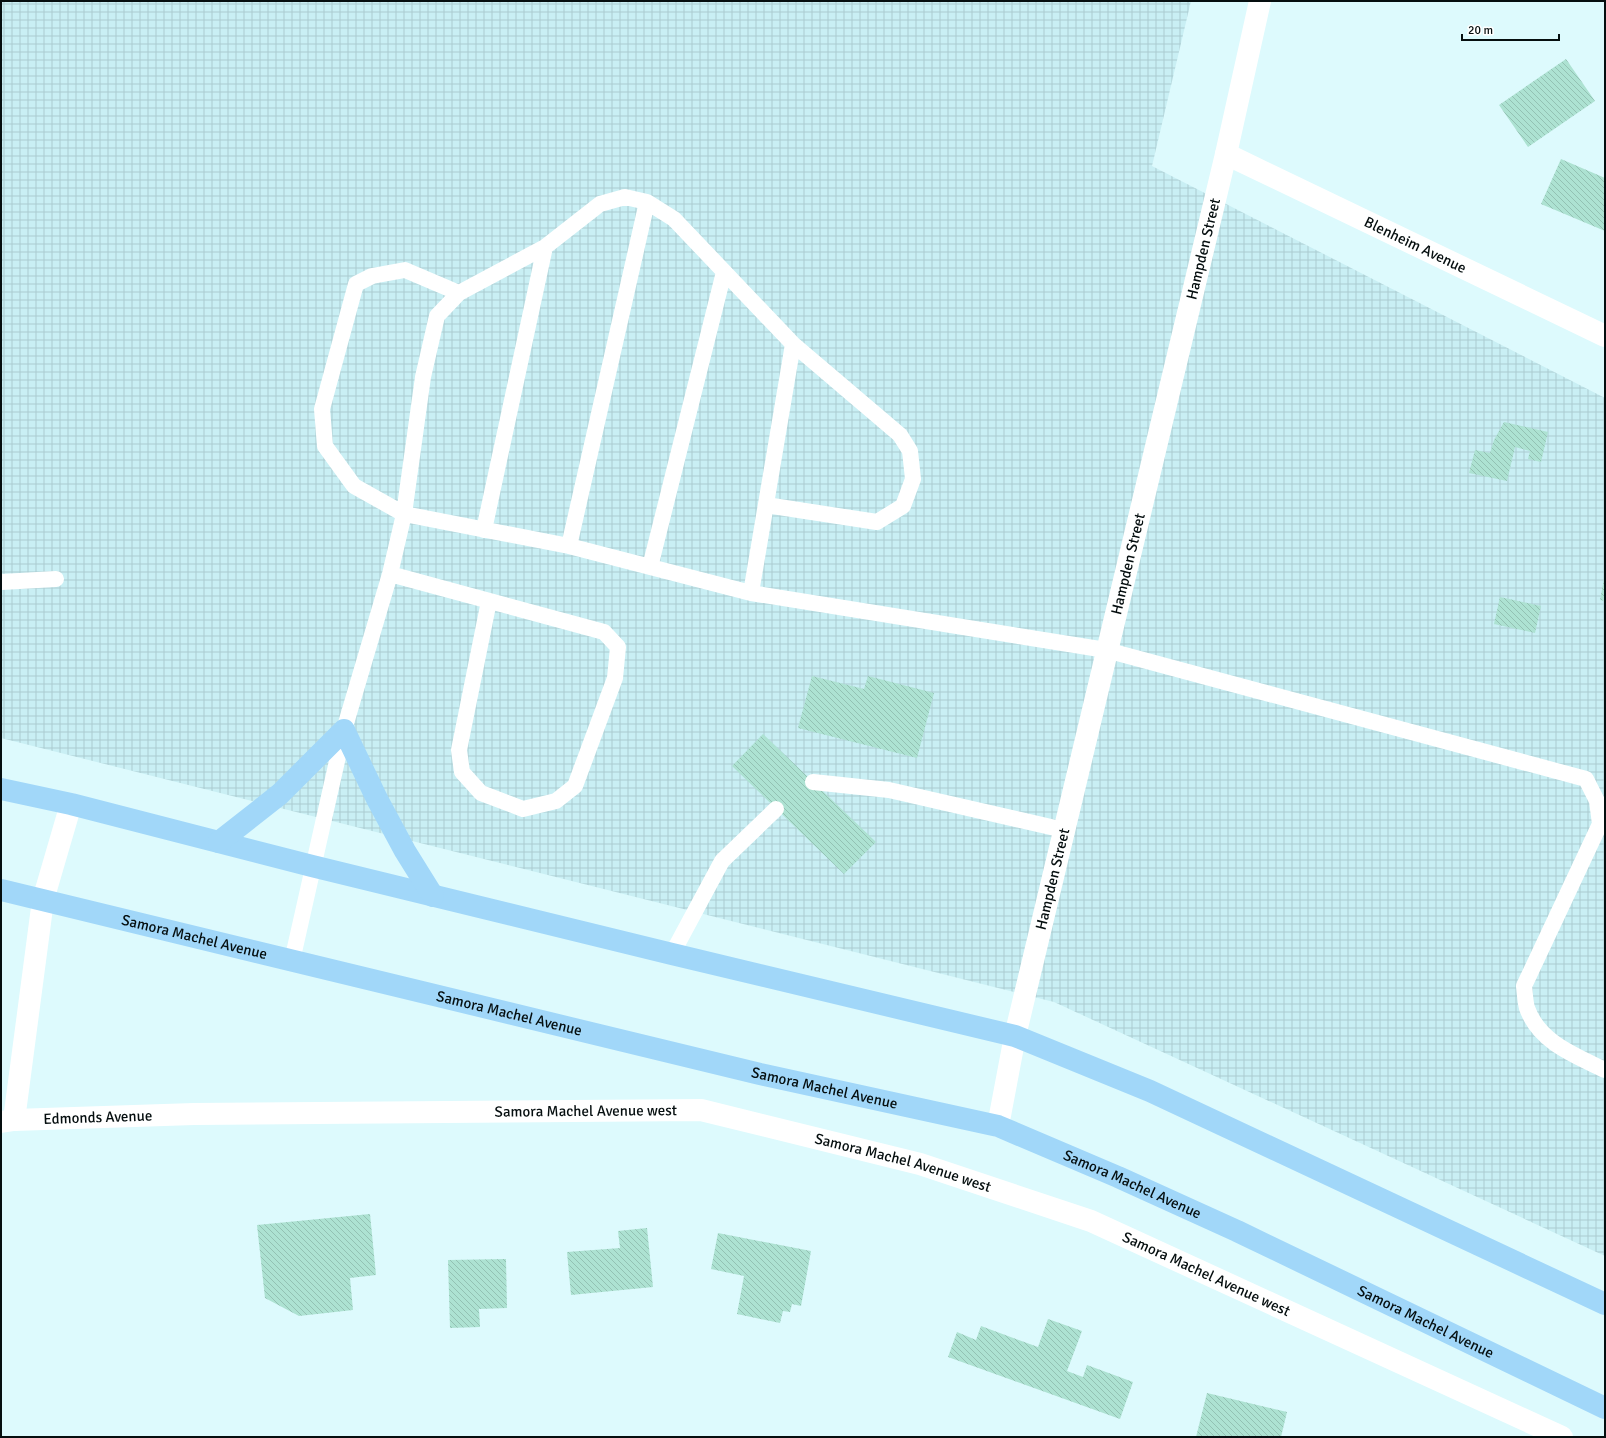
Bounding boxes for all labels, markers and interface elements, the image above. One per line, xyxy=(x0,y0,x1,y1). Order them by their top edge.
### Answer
scale bar xyxy=(1462,16,1559,42)
text: 20 m xyxy=(1468,23,1493,38)
street label: Hampden Street xyxy=(1182,196,1224,301)
street label: Blenheim Avenue xyxy=(1361,213,1469,277)
street label: Hampden Street xyxy=(1107,511,1149,616)
street label: Hampden Street xyxy=(1032,826,1073,932)
street label: Samora Machel Avenue xyxy=(120,911,269,963)
street label: Samora Machel Avenue xyxy=(435,987,584,1040)
street label: Samora Machel Avenue xyxy=(750,1063,899,1113)
street label: Samora Machel Avenue west xyxy=(494,1101,677,1121)
street label: Edmonds Avenue xyxy=(43,1106,153,1128)
street label: Samora Machel Avenue west xyxy=(813,1129,993,1196)
street label: Samora Machel Avenue xyxy=(1061,1146,1204,1223)
street label: Samora Machel Avenue west xyxy=(1120,1228,1293,1320)
street label: Samora Machel Avenue xyxy=(1355,1281,1497,1362)

